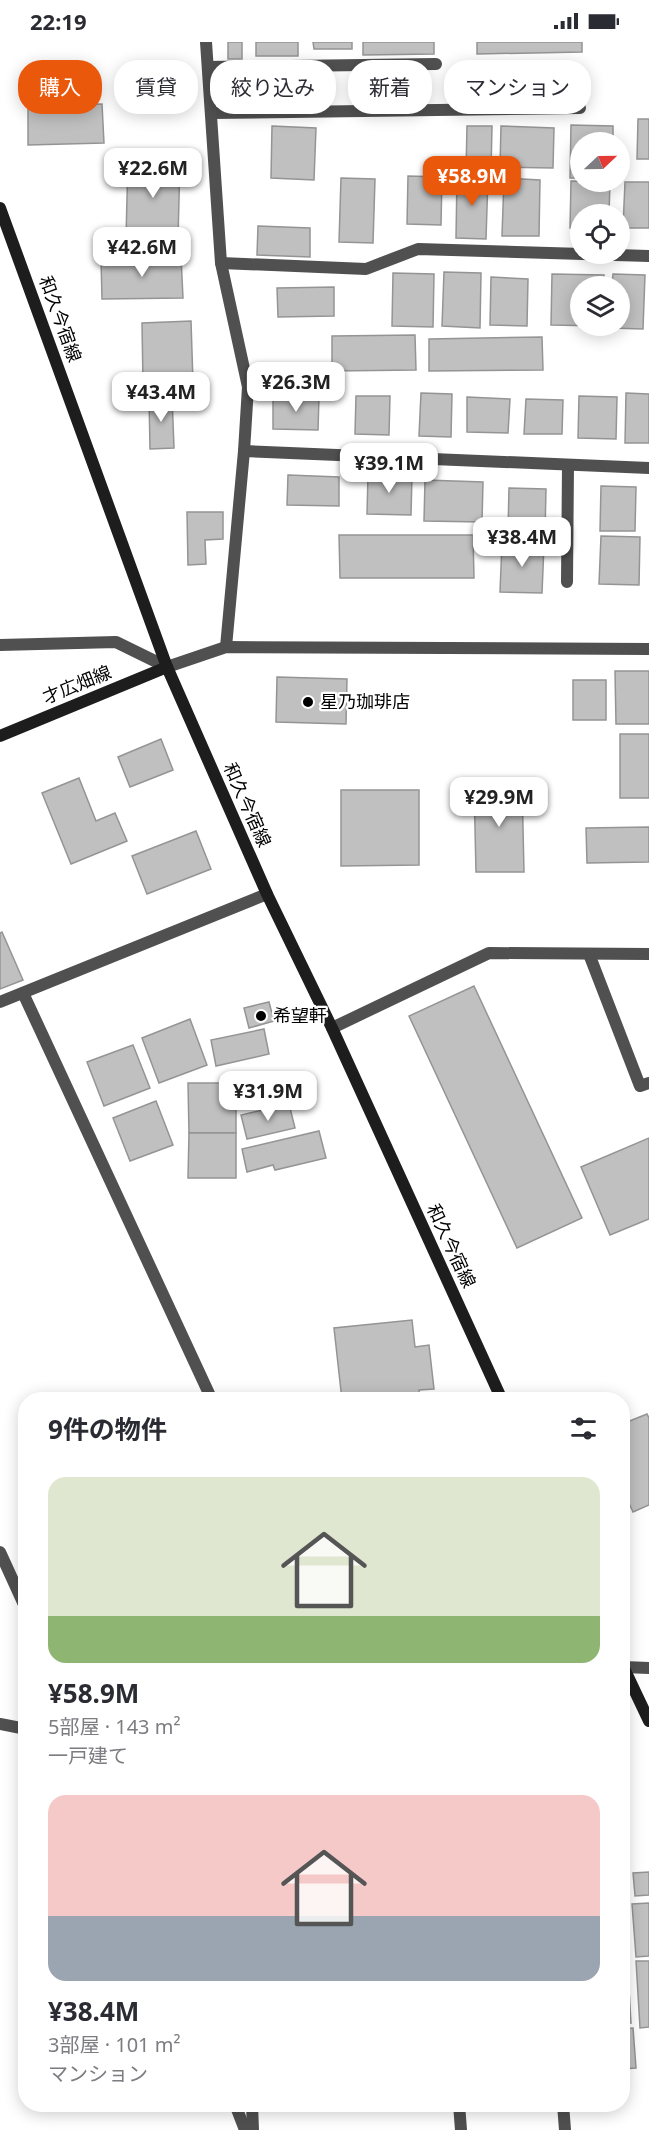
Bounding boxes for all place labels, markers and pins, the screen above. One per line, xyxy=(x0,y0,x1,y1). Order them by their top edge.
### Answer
pin: ¥22.6M xyxy=(104,148,202,199)
pin: ¥58.9M xyxy=(423,156,521,207)
pin: ¥42.6M xyxy=(93,227,191,278)
pin: ¥26.3M xyxy=(247,362,345,413)
pin: ¥43.4M xyxy=(112,372,210,423)
pin: ¥39.1M xyxy=(340,443,438,494)
pin: ¥38.4M xyxy=(473,517,571,568)
place label: 星乃珈琲店 xyxy=(320,689,410,713)
marker: 星乃珈琲店 xyxy=(301,695,315,709)
pin: ¥29.9M xyxy=(450,777,548,828)
place label: 希望軒 xyxy=(273,1003,327,1027)
marker: 希望軒 xyxy=(254,1009,268,1023)
pin: ¥31.9M xyxy=(219,1071,317,1122)

